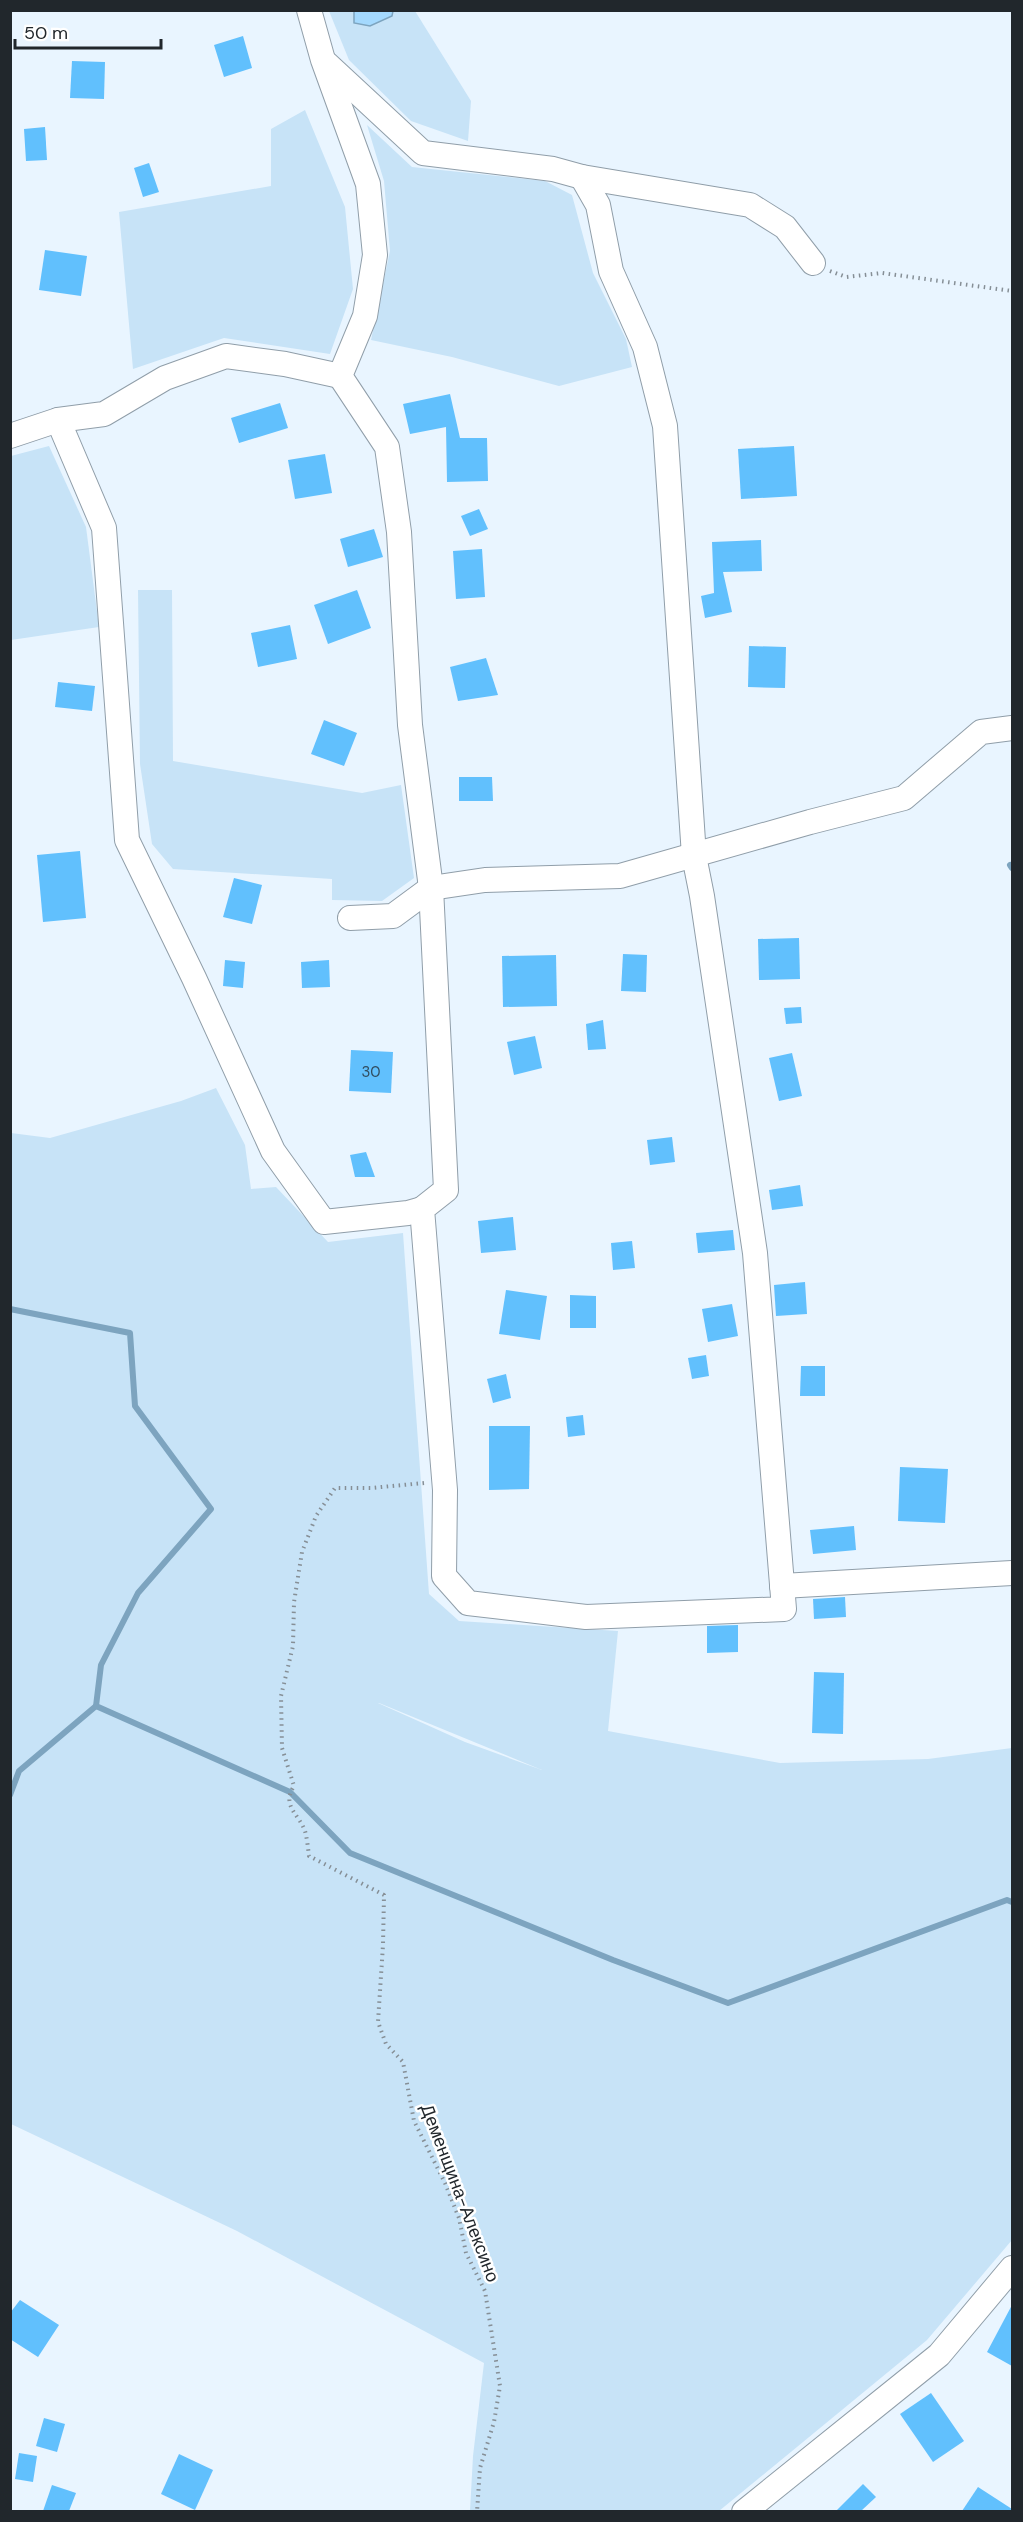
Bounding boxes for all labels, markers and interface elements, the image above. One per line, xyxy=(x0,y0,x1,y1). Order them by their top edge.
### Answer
scale bar xyxy=(15,12,160,50)
text: 50 m xyxy=(24,21,68,45)
house number: 30 xyxy=(361,1062,381,1082)
street label: Деменщина-Алексино xyxy=(415,2101,505,2285)

